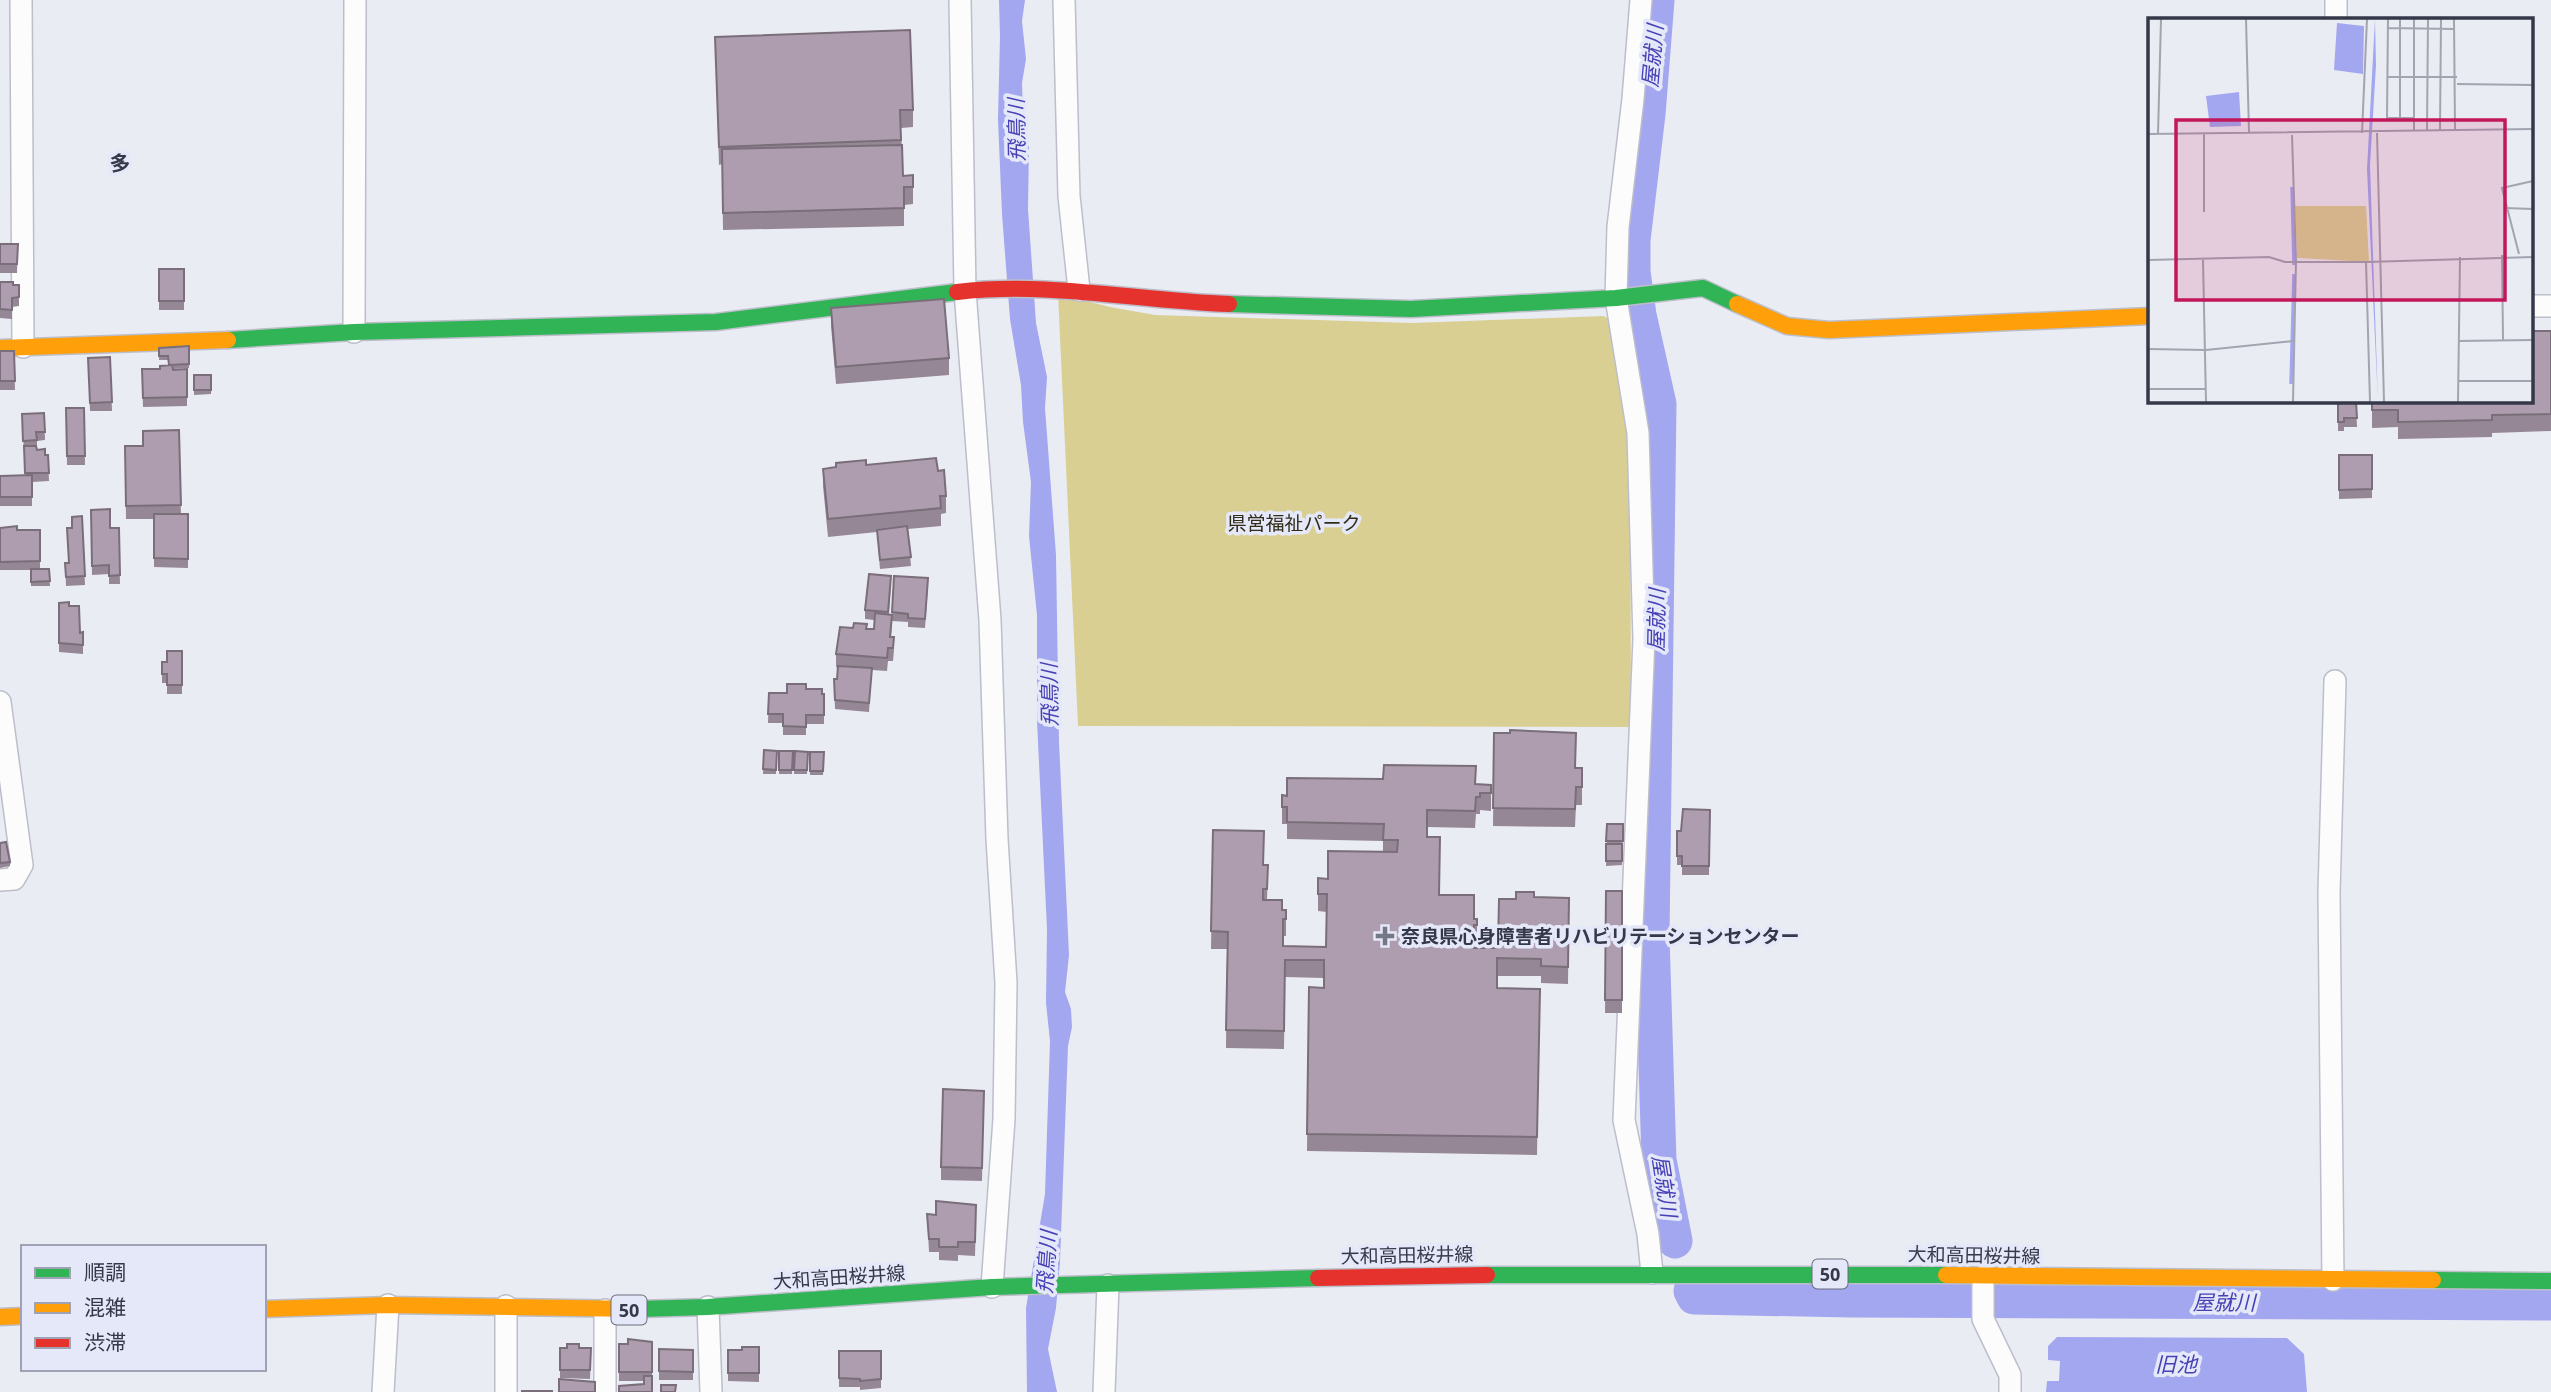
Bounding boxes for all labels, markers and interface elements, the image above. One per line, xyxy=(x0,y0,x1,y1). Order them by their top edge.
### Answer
inset map xyxy=(2148,18,2534,402)
water label: 屋就川 xyxy=(1635,21,1669,89)
water label: 飛鳥川 xyxy=(1001,96,1031,162)
district label: 多 xyxy=(110,149,131,177)
park label: 県営福祉パーク xyxy=(1227,510,1361,536)
water label: 屋就川 xyxy=(1641,586,1671,652)
water label: 飛鳥川 xyxy=(1034,661,1064,727)
place label: 奈良県心身障害者リハビリテーションセンター xyxy=(1401,923,1800,949)
marker: 奈良県心身障害者リハビリテーションセンター xyxy=(1375,926,1395,946)
water label: 屋就川 xyxy=(1646,1153,1684,1221)
water label: 飛鳥川 xyxy=(1030,1228,1062,1294)
street label: 大和高田桜井線 xyxy=(1340,1241,1474,1269)
street label: 大和高田桜井線 xyxy=(1907,1241,2041,1269)
legend xyxy=(21,1245,266,1371)
text: 順調 xyxy=(84,1258,126,1286)
street label: 大和高田桜井線 xyxy=(772,1259,906,1295)
road number: 50 xyxy=(1812,1260,1848,1288)
water label: 屋就川 xyxy=(2193,1288,2257,1316)
text: 混雑 xyxy=(84,1293,126,1321)
road number: 50 xyxy=(612,1296,646,1324)
text: 渋滞 xyxy=(84,1328,126,1356)
water label: 旧池 xyxy=(2155,1350,2199,1378)

